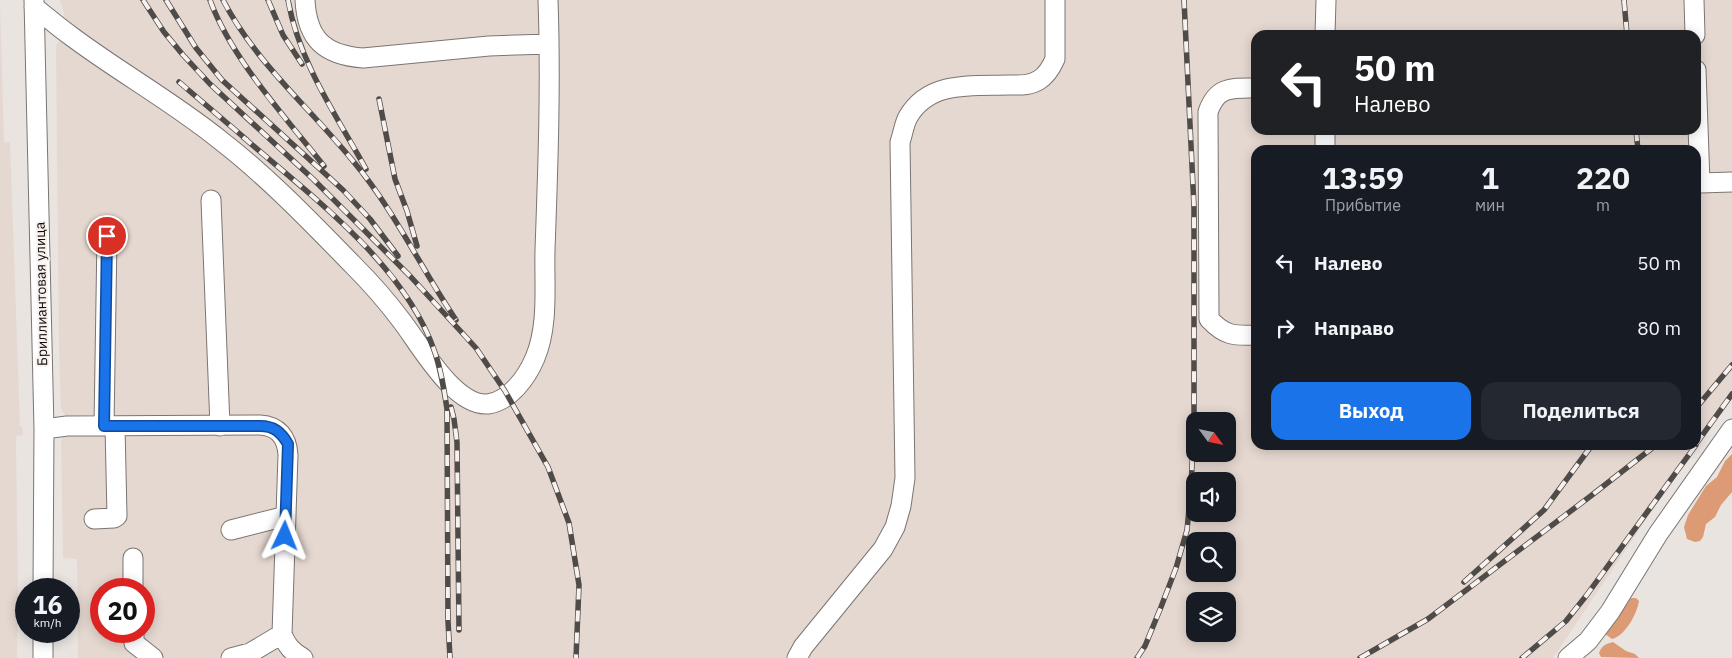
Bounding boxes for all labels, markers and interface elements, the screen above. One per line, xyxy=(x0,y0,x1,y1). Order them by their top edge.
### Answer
text: 50 m xyxy=(1354,45,1436,91)
icon: left xyxy=(1271,50,1336,115)
text: Налево xyxy=(1354,89,1431,118)
text: 13:59 xyxy=(1322,158,1404,197)
text: 1 xyxy=(1481,158,1499,197)
text: 220 xyxy=(1576,158,1630,197)
text: Прибытие xyxy=(1325,195,1401,215)
text: мин xyxy=(1475,195,1505,215)
text: m xyxy=(1596,195,1610,215)
pin xyxy=(86,215,128,257)
street label: Бриллиантовая улица xyxy=(31,221,51,366)
icon: arrive xyxy=(93,222,121,250)
icon: left xyxy=(1271,249,1299,277)
text: Налево xyxy=(1314,251,1383,275)
text: 50 m xyxy=(1637,251,1681,275)
icon: right xyxy=(1271,314,1299,342)
text: Направо xyxy=(1314,316,1394,340)
text: 80 m xyxy=(1637,316,1681,340)
button: Выход xyxy=(1271,382,1471,440)
button: Поделиться xyxy=(1481,382,1681,440)
north arrow xyxy=(1186,412,1236,462)
map controls xyxy=(1186,412,1236,642)
button: sound xyxy=(1186,472,1236,522)
position arrow xyxy=(258,509,310,561)
button: search xyxy=(1186,532,1236,582)
speed limit sign: 20 xyxy=(90,578,155,643)
text: 16 xyxy=(32,588,63,621)
button: layers xyxy=(1186,592,1236,642)
text: km/h xyxy=(33,615,62,630)

